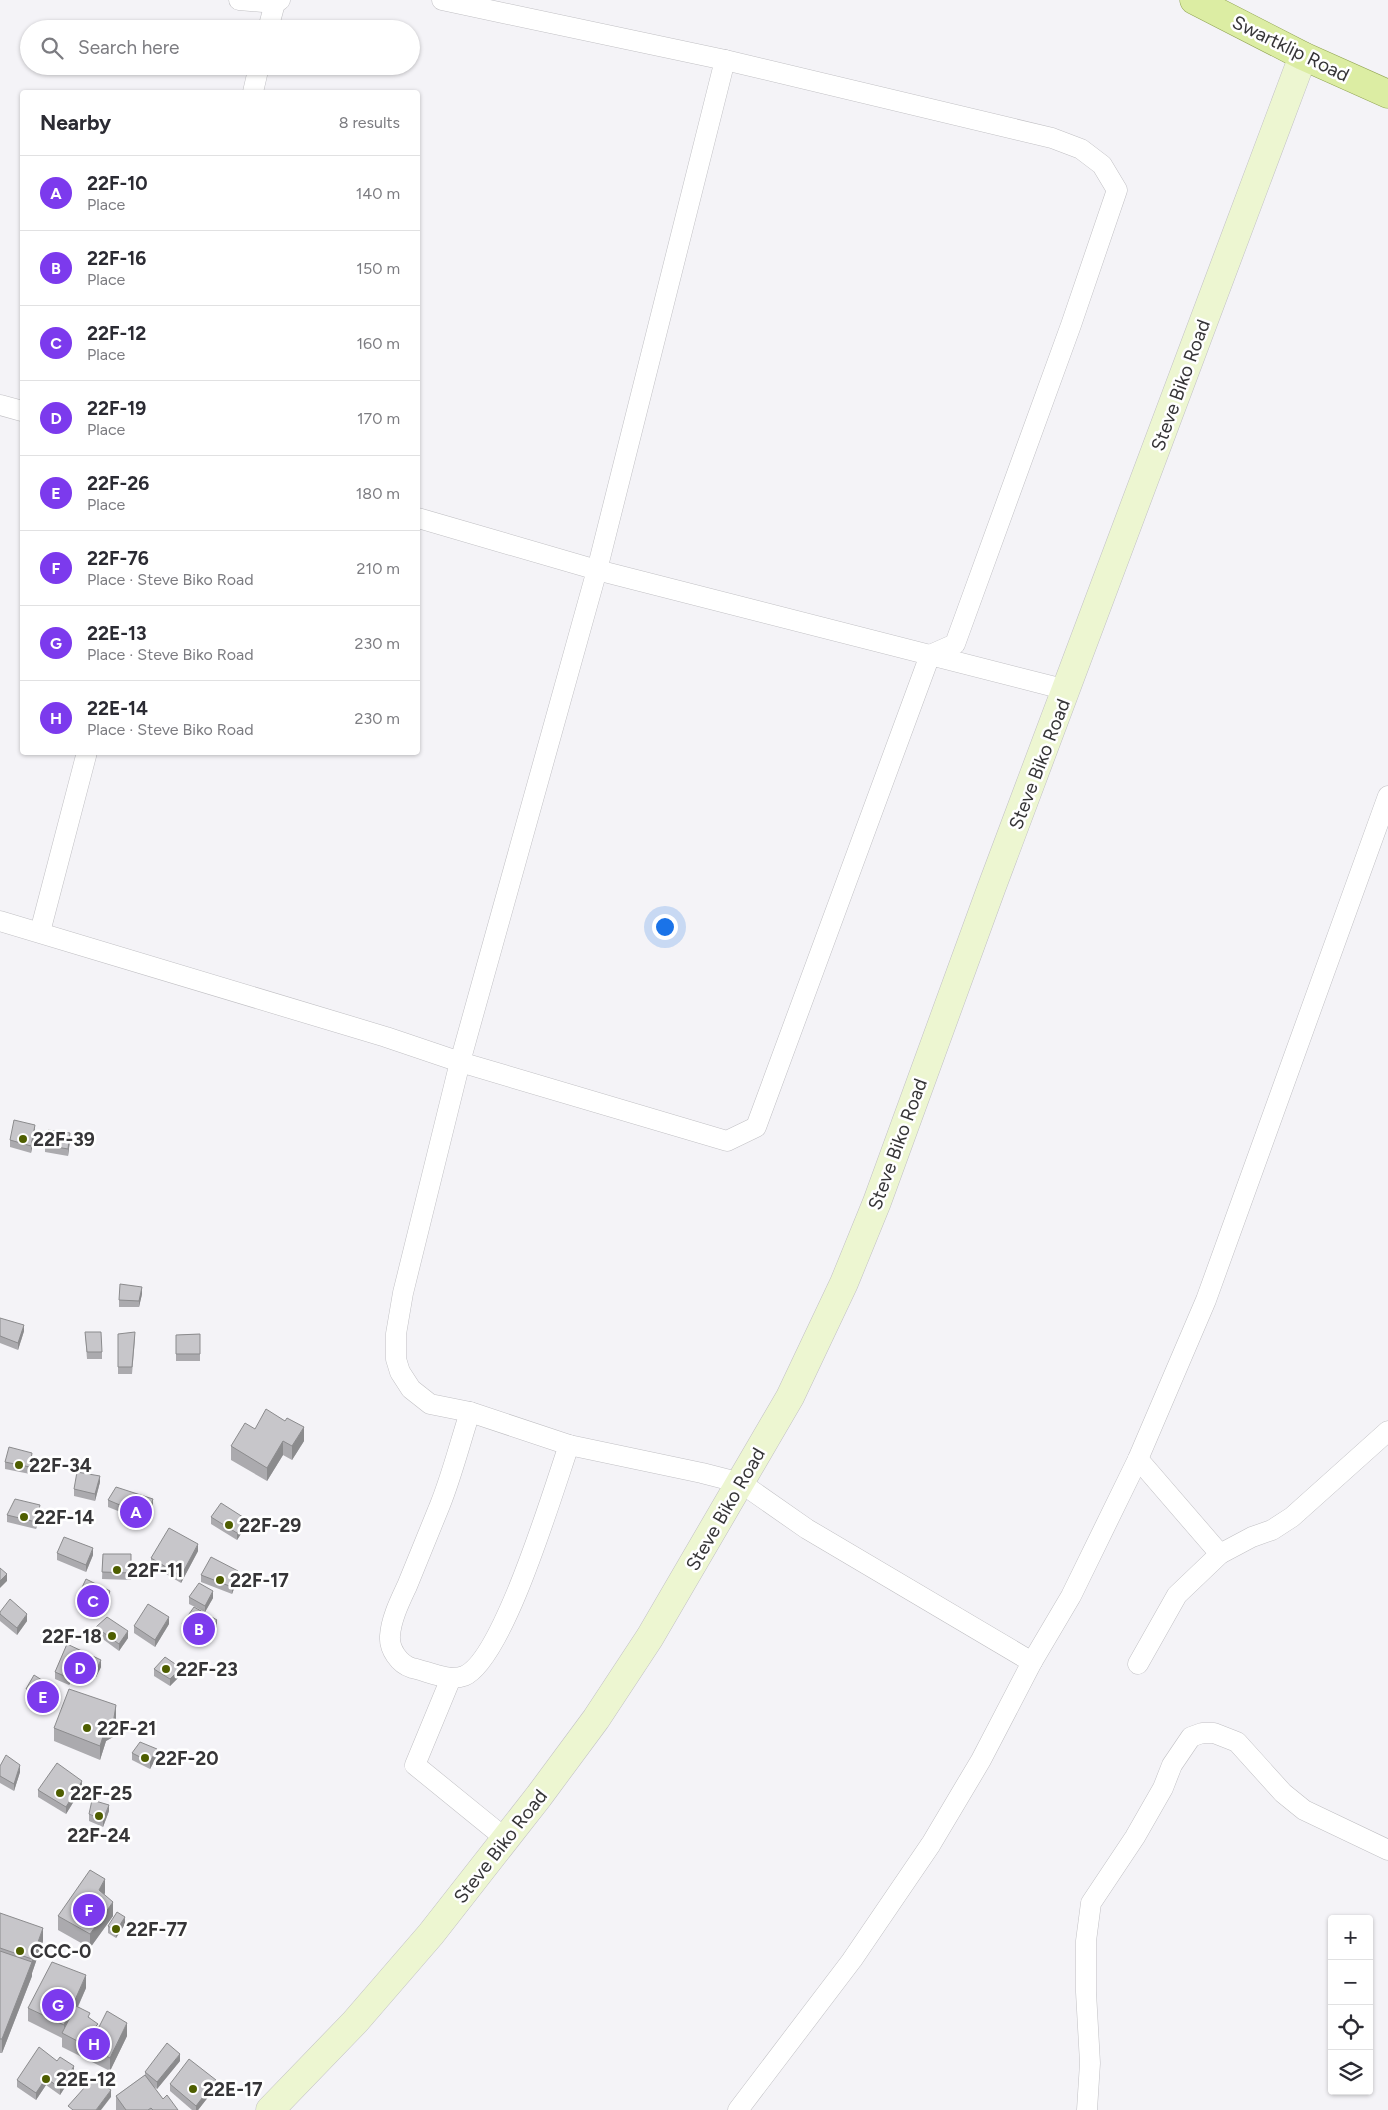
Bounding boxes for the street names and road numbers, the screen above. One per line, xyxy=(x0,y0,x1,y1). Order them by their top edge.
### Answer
street label: Swartklip Road xyxy=(1229,10,1353,87)
street label: Steve Biko Road xyxy=(1146,316,1215,454)
street label: Steve Biko Road xyxy=(1004,696,1075,833)
street label: Steve Biko Road xyxy=(863,1075,932,1213)
street label: Steve Biko Road xyxy=(681,1444,770,1575)
street label: Steve Biko Road xyxy=(449,1785,552,1908)

